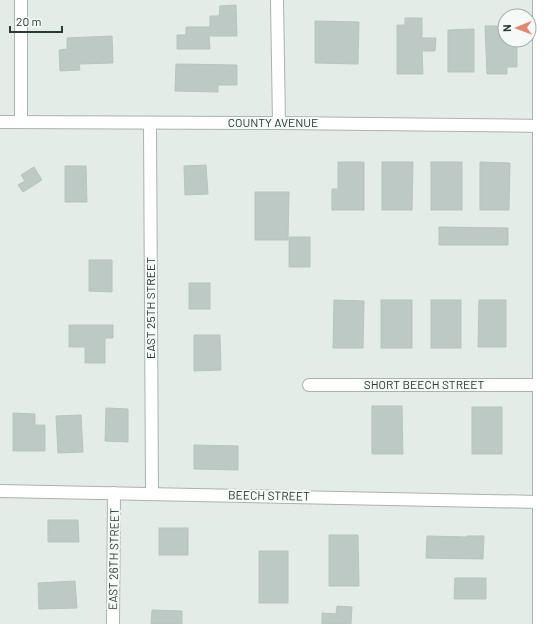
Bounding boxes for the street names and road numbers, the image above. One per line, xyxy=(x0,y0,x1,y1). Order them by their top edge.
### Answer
street label: COUNTY AVENUE xyxy=(228,115,318,129)
street label: EAST 25TH STREET xyxy=(143,257,157,359)
street label: SHORT BEECH STREET xyxy=(364,377,485,391)
street label: BEECH STREET xyxy=(228,487,310,503)
street label: EAST 26TH STREET xyxy=(105,508,121,610)

